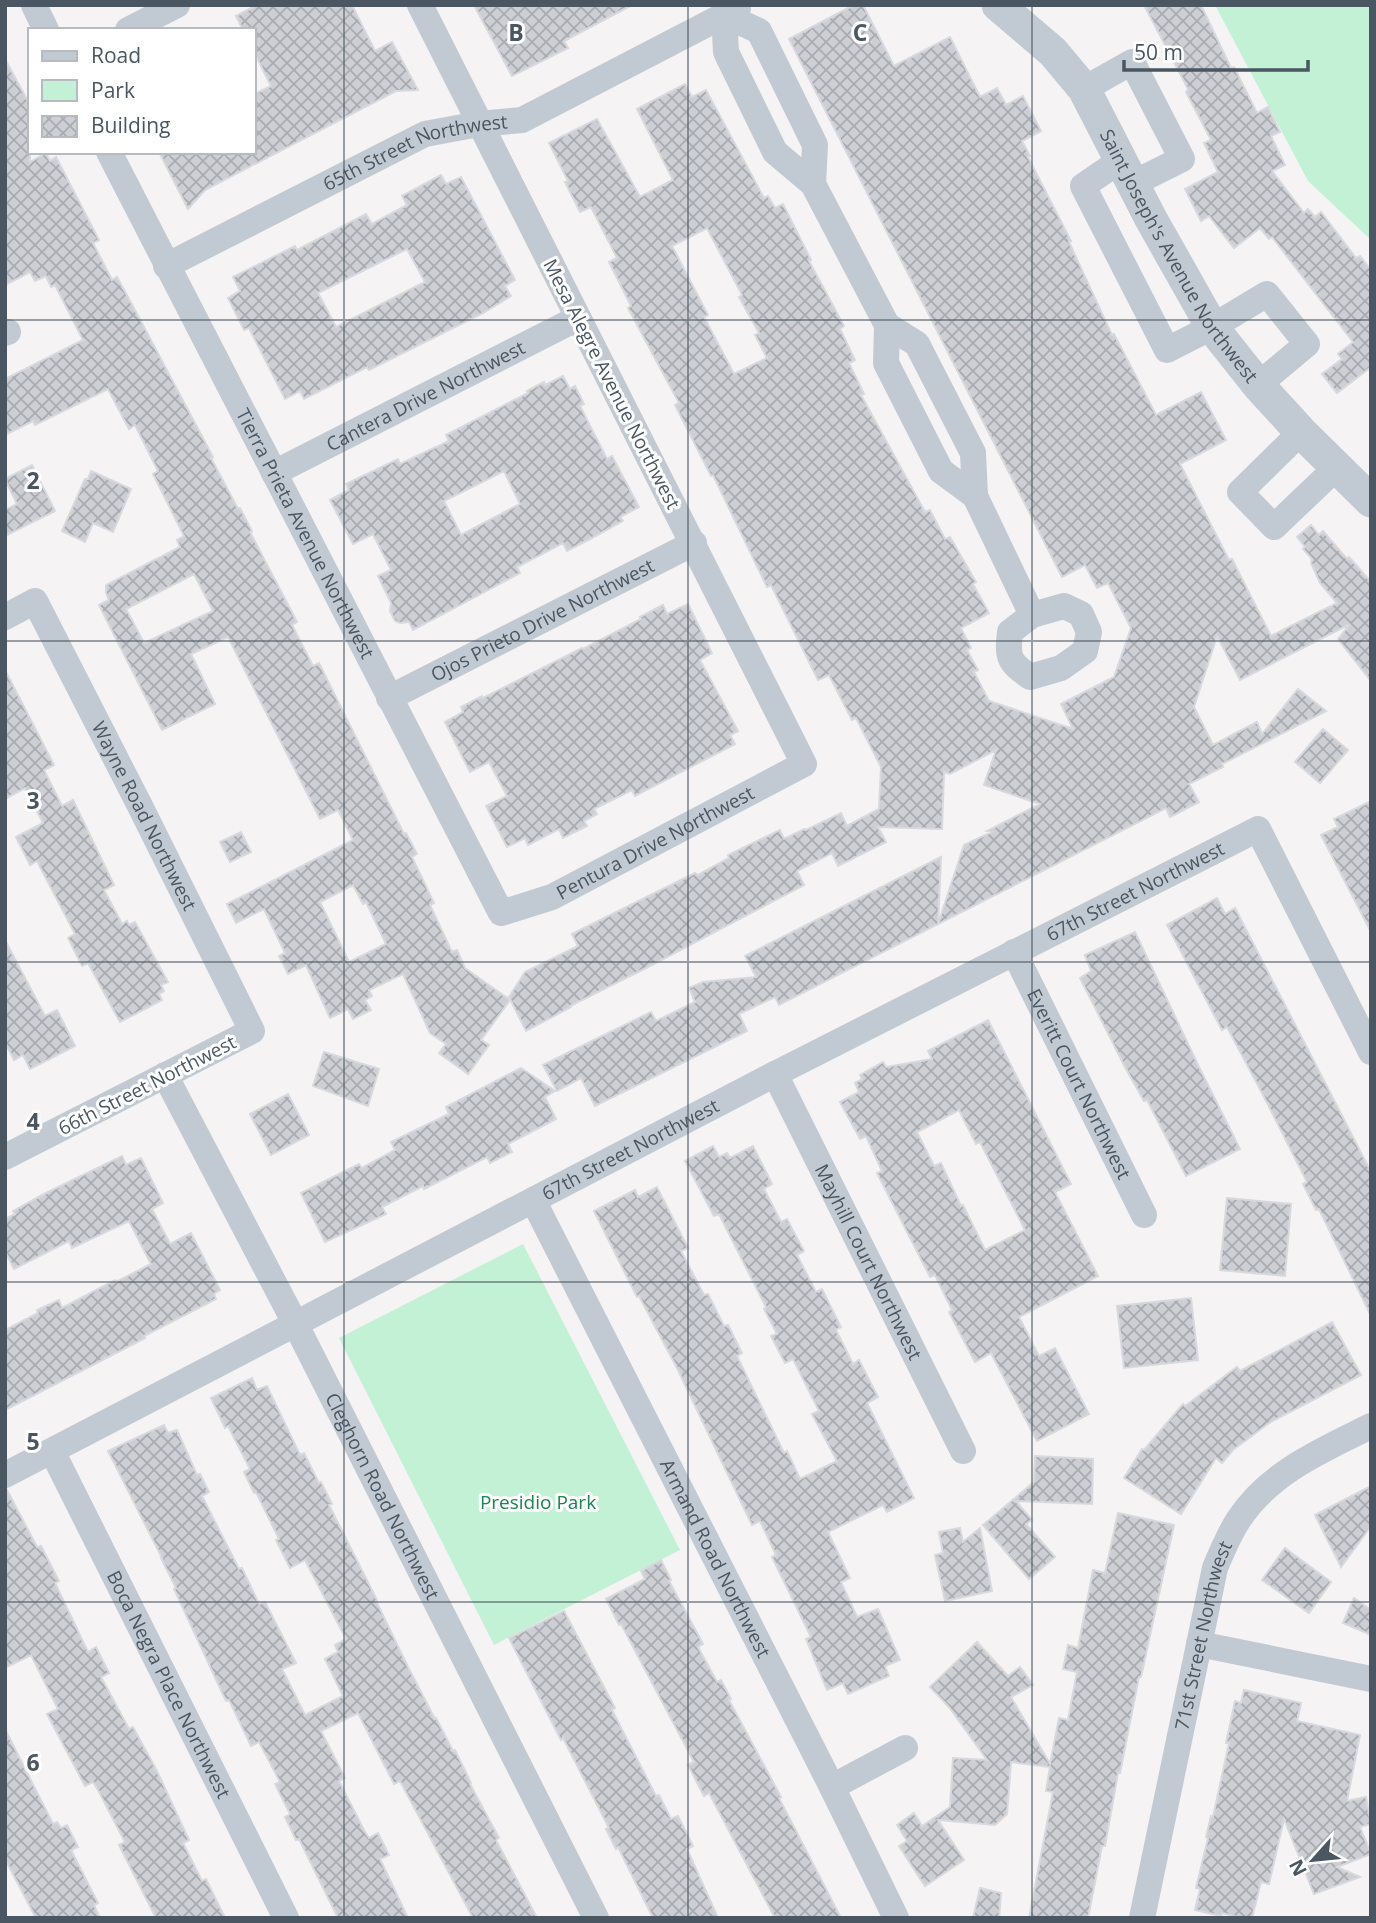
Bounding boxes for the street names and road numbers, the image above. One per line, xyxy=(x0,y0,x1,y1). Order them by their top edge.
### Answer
street label: 65th Street Northwest xyxy=(319,108,509,197)
street label: Saint Joseph's Avenue Northwest xyxy=(1094,125,1264,388)
street label: Mesa Alegre Avenue Northwest xyxy=(537,254,687,514)
street label: Cantera Drive Northwest xyxy=(322,334,529,457)
street label: Tierra Prieta Avenue Northwest xyxy=(230,404,381,663)
street label: Ojos Prieto Drive Northwest xyxy=(426,552,659,688)
street label: Wayne Road Northwest xyxy=(86,717,203,915)
street label: Pentura Drive Northwest xyxy=(552,780,759,905)
street label: 67th Street Northwest xyxy=(1042,835,1229,947)
street label: Everitt Court Northwest xyxy=(1021,984,1137,1184)
street label: 66th Street Northwest xyxy=(54,1029,241,1141)
street label: 67th Street Northwest xyxy=(537,1092,724,1206)
street label: Mayhill Court Northwest xyxy=(809,1160,929,1365)
street label: Cleghorn Road Northwest xyxy=(319,1388,446,1604)
street label: Armand Road Northwest xyxy=(654,1454,777,1662)
street label: 71st Street Northwest xyxy=(1169,1536,1238,1733)
street label: Boca Negra Place Northwest xyxy=(101,1566,237,1803)

